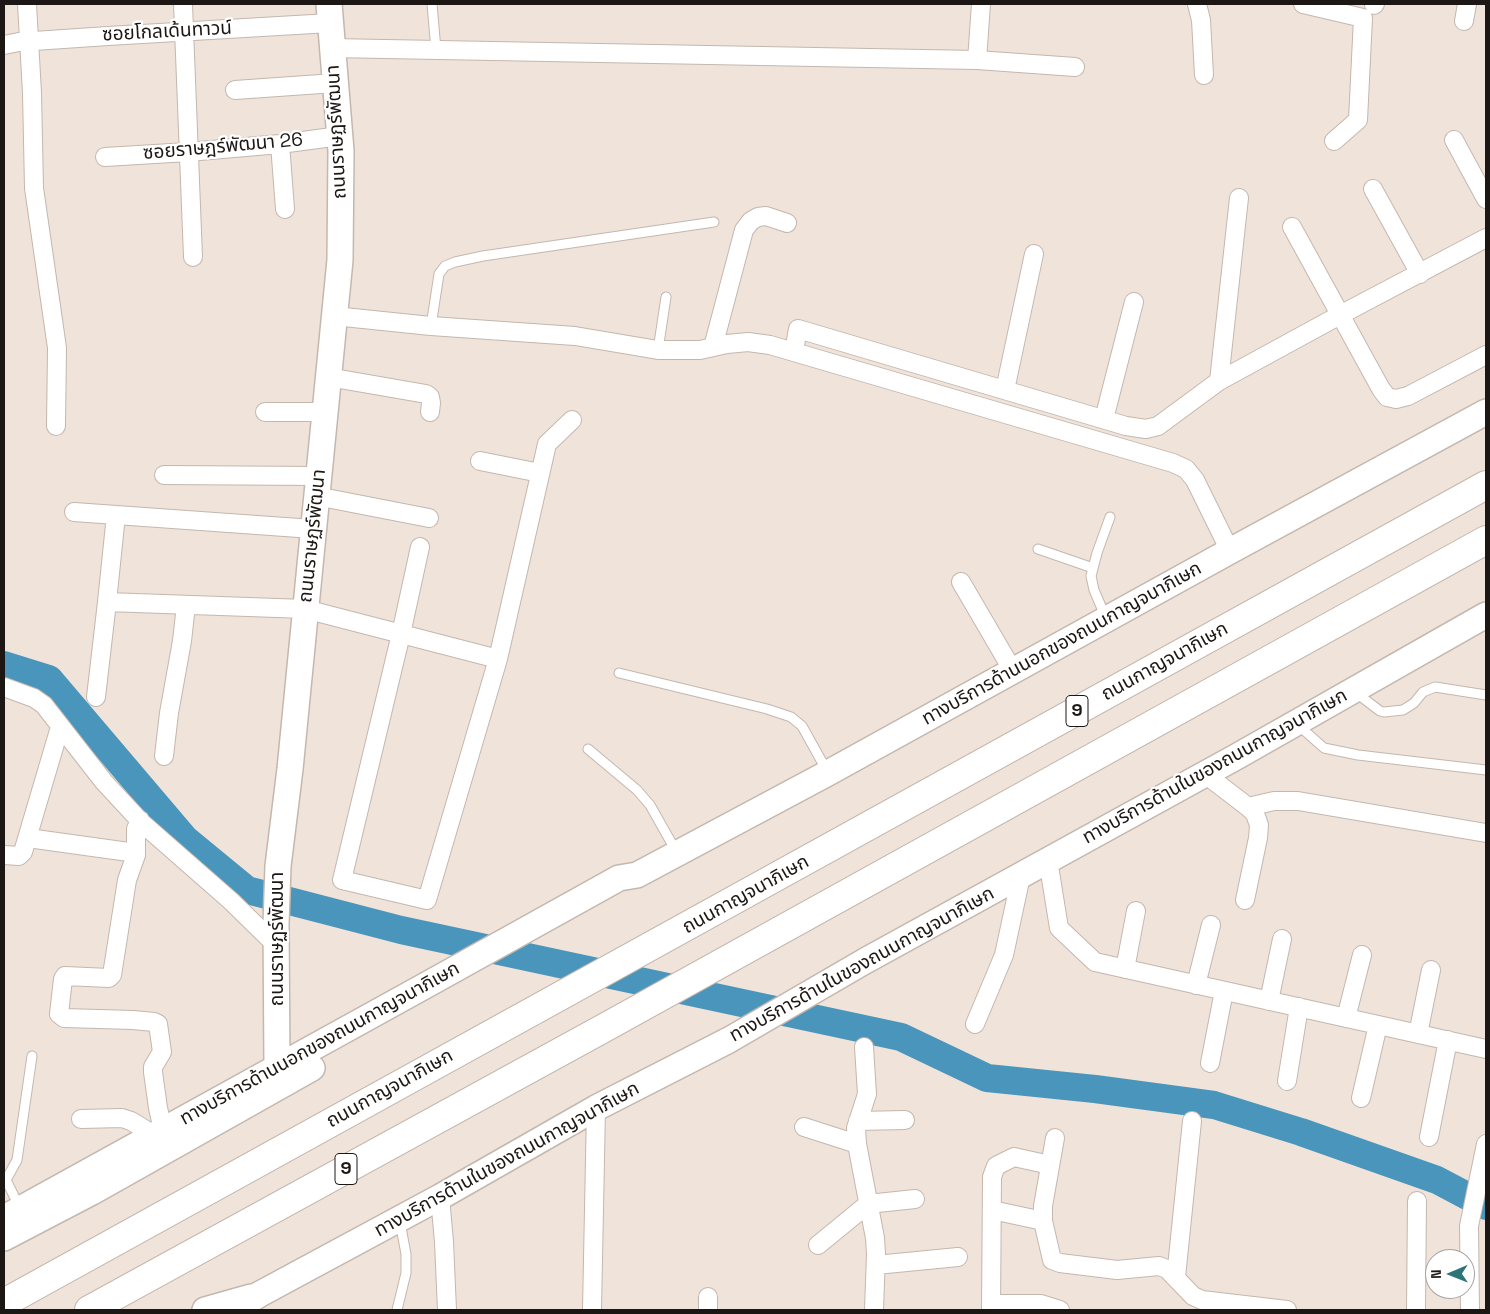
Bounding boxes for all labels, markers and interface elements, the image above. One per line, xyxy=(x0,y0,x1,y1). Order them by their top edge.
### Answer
street label: ซอยโกลเด้นทาวน์ xyxy=(102,17,232,47)
street label: ถนนราษฏร์พัฒนา xyxy=(322,64,352,200)
street label: ซอยราษฎร์พัฒนา 26 xyxy=(142,129,304,165)
street label: ถนนราษฏร์พัฒนา xyxy=(295,468,331,604)
street label: ทางบริการด้านนอกของถนนกาญจนาภิเษก xyxy=(918,557,1206,731)
street label: ถนนกาญจนาภิเษก xyxy=(1098,618,1232,706)
street label: ทางบริการด้านในของถนนกาญจนาภิเษก xyxy=(1079,684,1351,850)
road number: 9 xyxy=(1066,696,1088,726)
street label: ถนนกาญจนาภิเษก xyxy=(679,851,813,939)
street label: ถนนราษฏร์พัฒนา xyxy=(267,872,289,1006)
street label: ทางบริการด้านในของถนนกาญจนาภิเษก xyxy=(726,882,998,1048)
street label: ทางบริการด้านนอกของถนนกาญจนาภิเษก xyxy=(176,957,464,1131)
street label: ถนนกาญจนาภิเษก xyxy=(323,1045,457,1133)
street label: ทางบริการด้านในของถนนกาญจนาภิเษก xyxy=(371,1077,643,1243)
road number: 9 xyxy=(335,1154,357,1184)
north arrow xyxy=(1425,1249,1475,1299)
text: N xyxy=(1427,1269,1445,1279)

